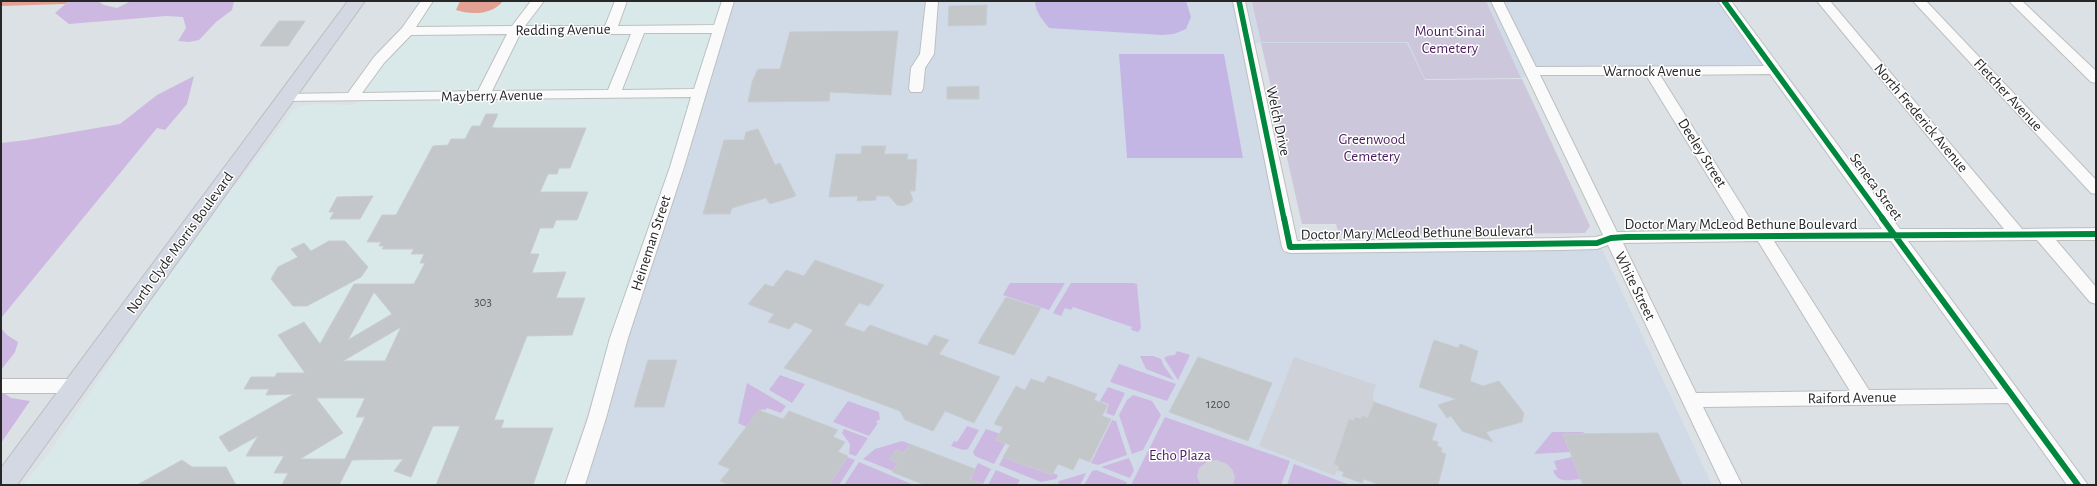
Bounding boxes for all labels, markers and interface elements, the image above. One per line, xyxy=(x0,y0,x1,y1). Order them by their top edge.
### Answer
street label: Redding Avenue xyxy=(515,22,611,38)
park label: Mount Sinai Cemetery xyxy=(1415,24,1485,56)
street label: Fletcher Avenue xyxy=(1971,56,2045,134)
street label: North Frederick Avenue xyxy=(1871,61,1971,175)
street label: Warnock Avenue xyxy=(1603,64,1701,79)
street label: Welch Drive xyxy=(1263,85,1293,157)
street label: Mayberry Avenue xyxy=(441,88,543,104)
street label: Deeley Street xyxy=(1675,116,1729,190)
park label: Greenwood Cemetery xyxy=(1338,132,1406,164)
street label: Seneca Street xyxy=(1847,151,1905,223)
street label: North Clyde Morris Boulevard xyxy=(124,169,236,317)
street label: Heineman Street xyxy=(628,193,674,293)
street label: Doctor Mary McLeod Bethune Boulevard xyxy=(1625,217,1858,232)
street label: Doctor Mary McLeod Bethune Boulevard xyxy=(1300,223,1534,243)
street label: White Street xyxy=(1612,249,1658,323)
house number: 303 xyxy=(474,296,492,309)
street label: Raiford Avenue xyxy=(1807,390,1897,406)
house number: 1200 xyxy=(1206,398,1230,411)
park label: Echo Plaza xyxy=(1149,448,1211,463)

